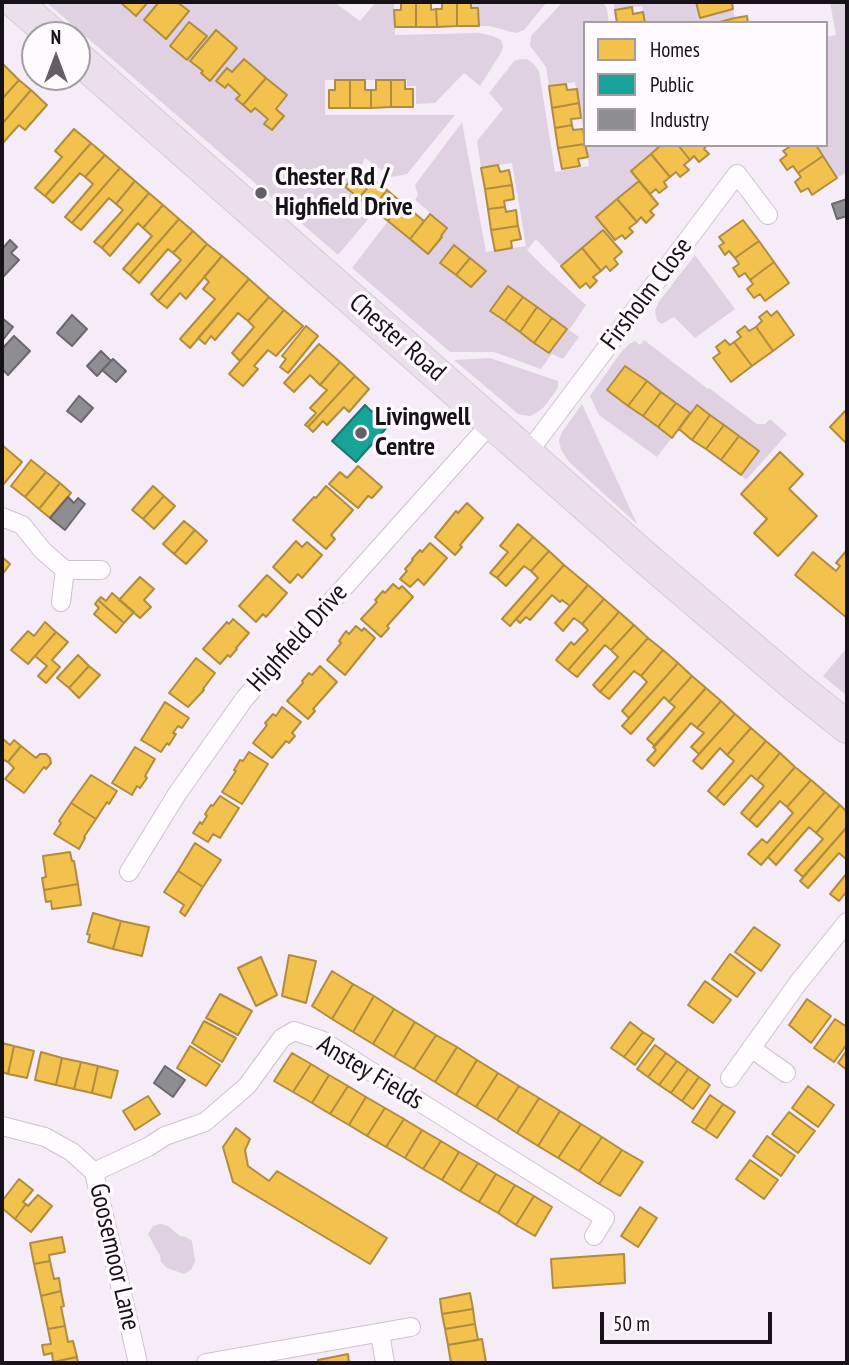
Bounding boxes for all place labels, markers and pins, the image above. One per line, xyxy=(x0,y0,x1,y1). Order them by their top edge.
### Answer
place label: Chester Rd / Highfield Drive xyxy=(275,162,413,224)
marker: Chester Rd / Highfield Drive xyxy=(253,185,269,201)
place label: Livingwell Centre xyxy=(375,402,470,464)
marker: Livingwell Centre xyxy=(353,425,369,441)

